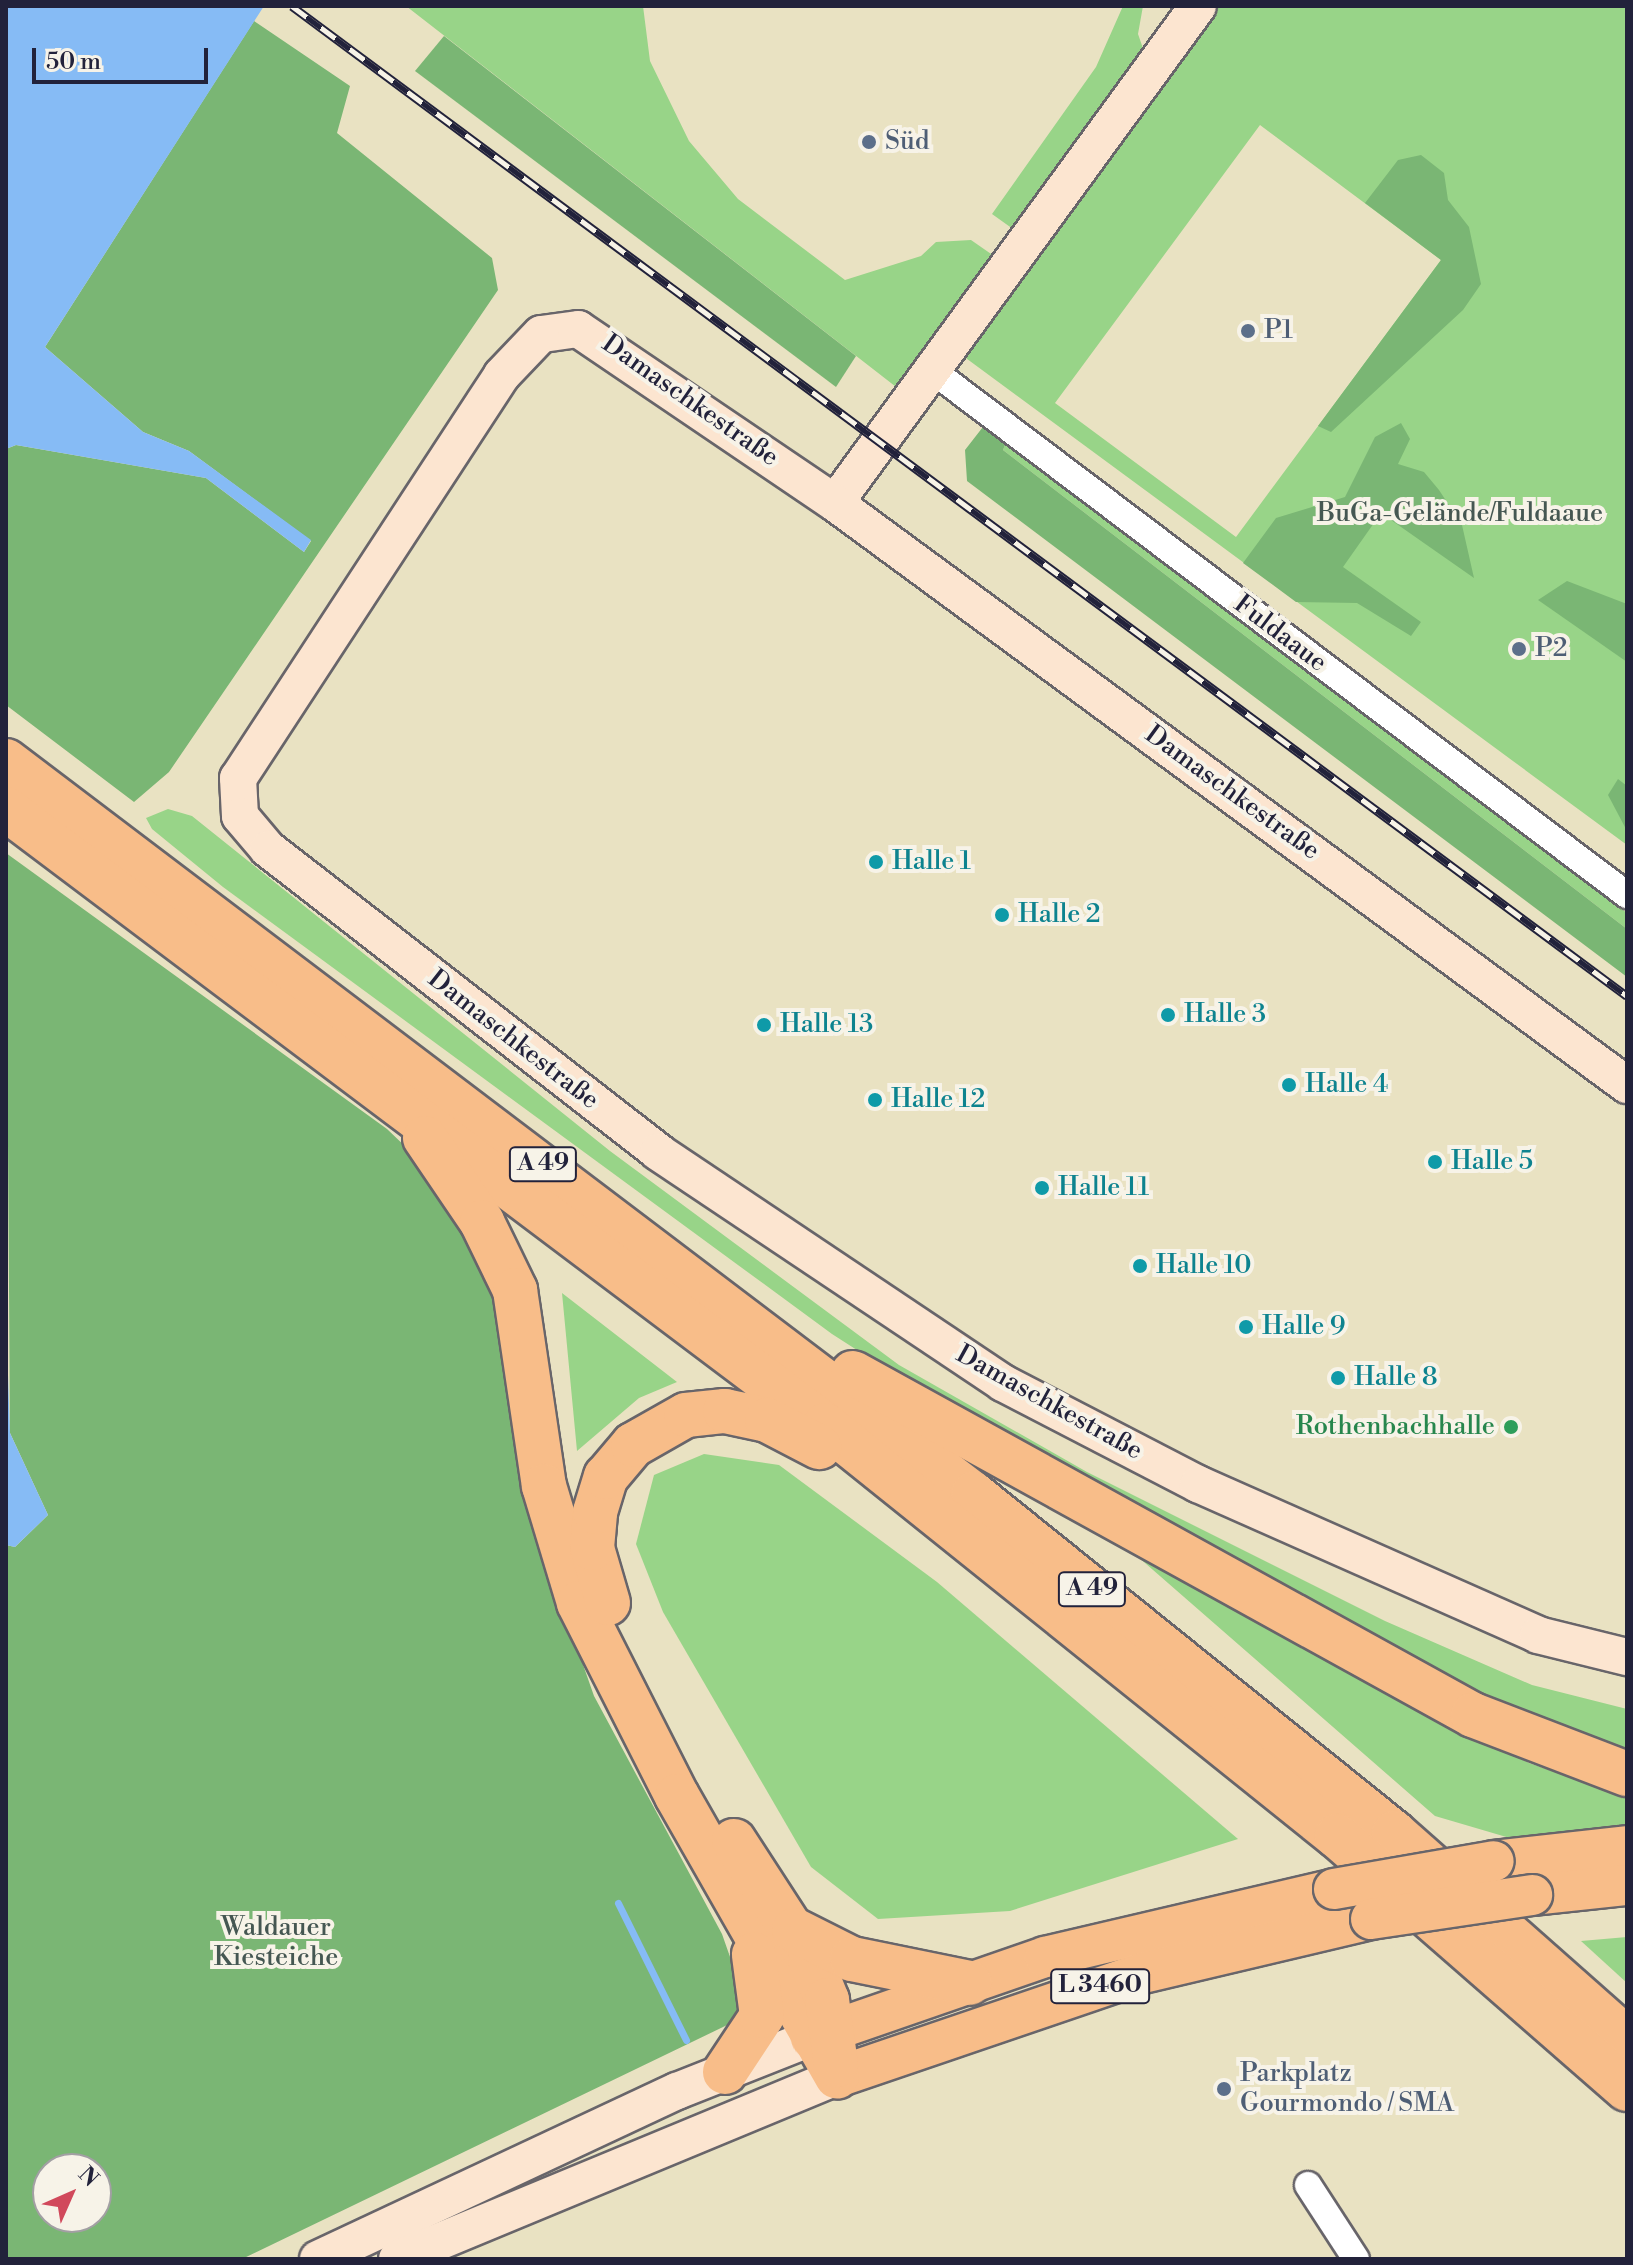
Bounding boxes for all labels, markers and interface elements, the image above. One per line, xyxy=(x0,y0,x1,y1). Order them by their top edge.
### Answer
scale bar xyxy=(36,32,212,82)
text: 50 m xyxy=(46,47,101,77)
place label: Süd xyxy=(885,126,930,158)
marker: Süd xyxy=(860,133,878,151)
place label: P1 xyxy=(1264,315,1293,347)
marker: P1 xyxy=(1239,322,1257,340)
street label: Damaschkestraße xyxy=(596,328,784,474)
park label: BuGa-Gelände/Fuldaaue xyxy=(1317,498,1603,530)
street label: Fuldaaue xyxy=(1227,589,1333,679)
place label: P2 xyxy=(1535,633,1568,665)
marker: P2 xyxy=(1510,640,1528,658)
street label: Damaschkestraße xyxy=(1139,719,1325,867)
place label: Halle 1 xyxy=(892,846,971,878)
marker: Halle 1 xyxy=(867,853,885,871)
place label: Halle 2 xyxy=(1018,899,1101,931)
marker: Halle 2 xyxy=(993,906,1011,924)
street label: Damaschkestraße xyxy=(421,964,605,1116)
place label: Halle 3 xyxy=(1184,999,1266,1031)
marker: Halle 3 xyxy=(1159,1006,1177,1024)
place label: Halle 13 xyxy=(780,1009,873,1041)
marker: Halle 13 xyxy=(755,1016,773,1034)
place label: Halle 4 xyxy=(1305,1069,1388,1101)
marker: Halle 4 xyxy=(1280,1076,1298,1094)
place label: Halle 12 xyxy=(891,1084,985,1116)
marker: Halle 12 xyxy=(866,1091,884,1109)
road number: A 49 xyxy=(507,1144,579,1184)
place label: Halle 5 xyxy=(1451,1146,1533,1178)
marker: Halle 5 xyxy=(1426,1153,1444,1171)
place label: Halle 11 xyxy=(1058,1172,1149,1204)
marker: Halle 11 xyxy=(1033,1179,1051,1197)
place label: Halle 10 xyxy=(1156,1250,1251,1282)
marker: Halle 10 xyxy=(1131,1257,1149,1275)
place label: Halle 9 xyxy=(1262,1311,1346,1343)
marker: Halle 9 xyxy=(1237,1318,1255,1336)
street label: Damaschkestraße xyxy=(950,1339,1148,1467)
place label: Halle 8 xyxy=(1354,1362,1438,1394)
marker: Halle 8 xyxy=(1329,1369,1347,1387)
place label: Rothenbachhalle xyxy=(1296,1411,1495,1443)
marker: Rothenbachhalle xyxy=(1502,1418,1520,1436)
road number: A 49 xyxy=(1056,1569,1128,1609)
park label: Waldauer Kiesteiche xyxy=(214,1912,338,1974)
road number: L 3460 xyxy=(1050,1966,1150,2006)
place label: Parkplatz Gourmondo / SMA xyxy=(1240,2058,1454,2120)
marker: Parkplatz Gourmondo / SMA xyxy=(1215,2080,1233,2098)
north arrow xyxy=(32,2153,112,2233)
text: N xyxy=(72,2161,104,2193)

